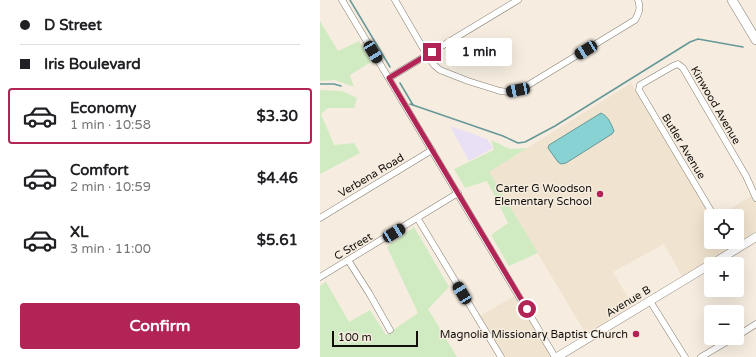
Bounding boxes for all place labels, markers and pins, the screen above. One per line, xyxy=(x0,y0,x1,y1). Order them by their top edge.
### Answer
place label: Carter G Woodson Elementary School xyxy=(494,182,592,208)
marker: Carter G Woodson Elementary School xyxy=(595,189,605,199)
place label: Magnolia Missionary Baptist Church xyxy=(440,328,628,341)
marker: Magnolia Missionary Baptist Church xyxy=(631,329,641,339)

